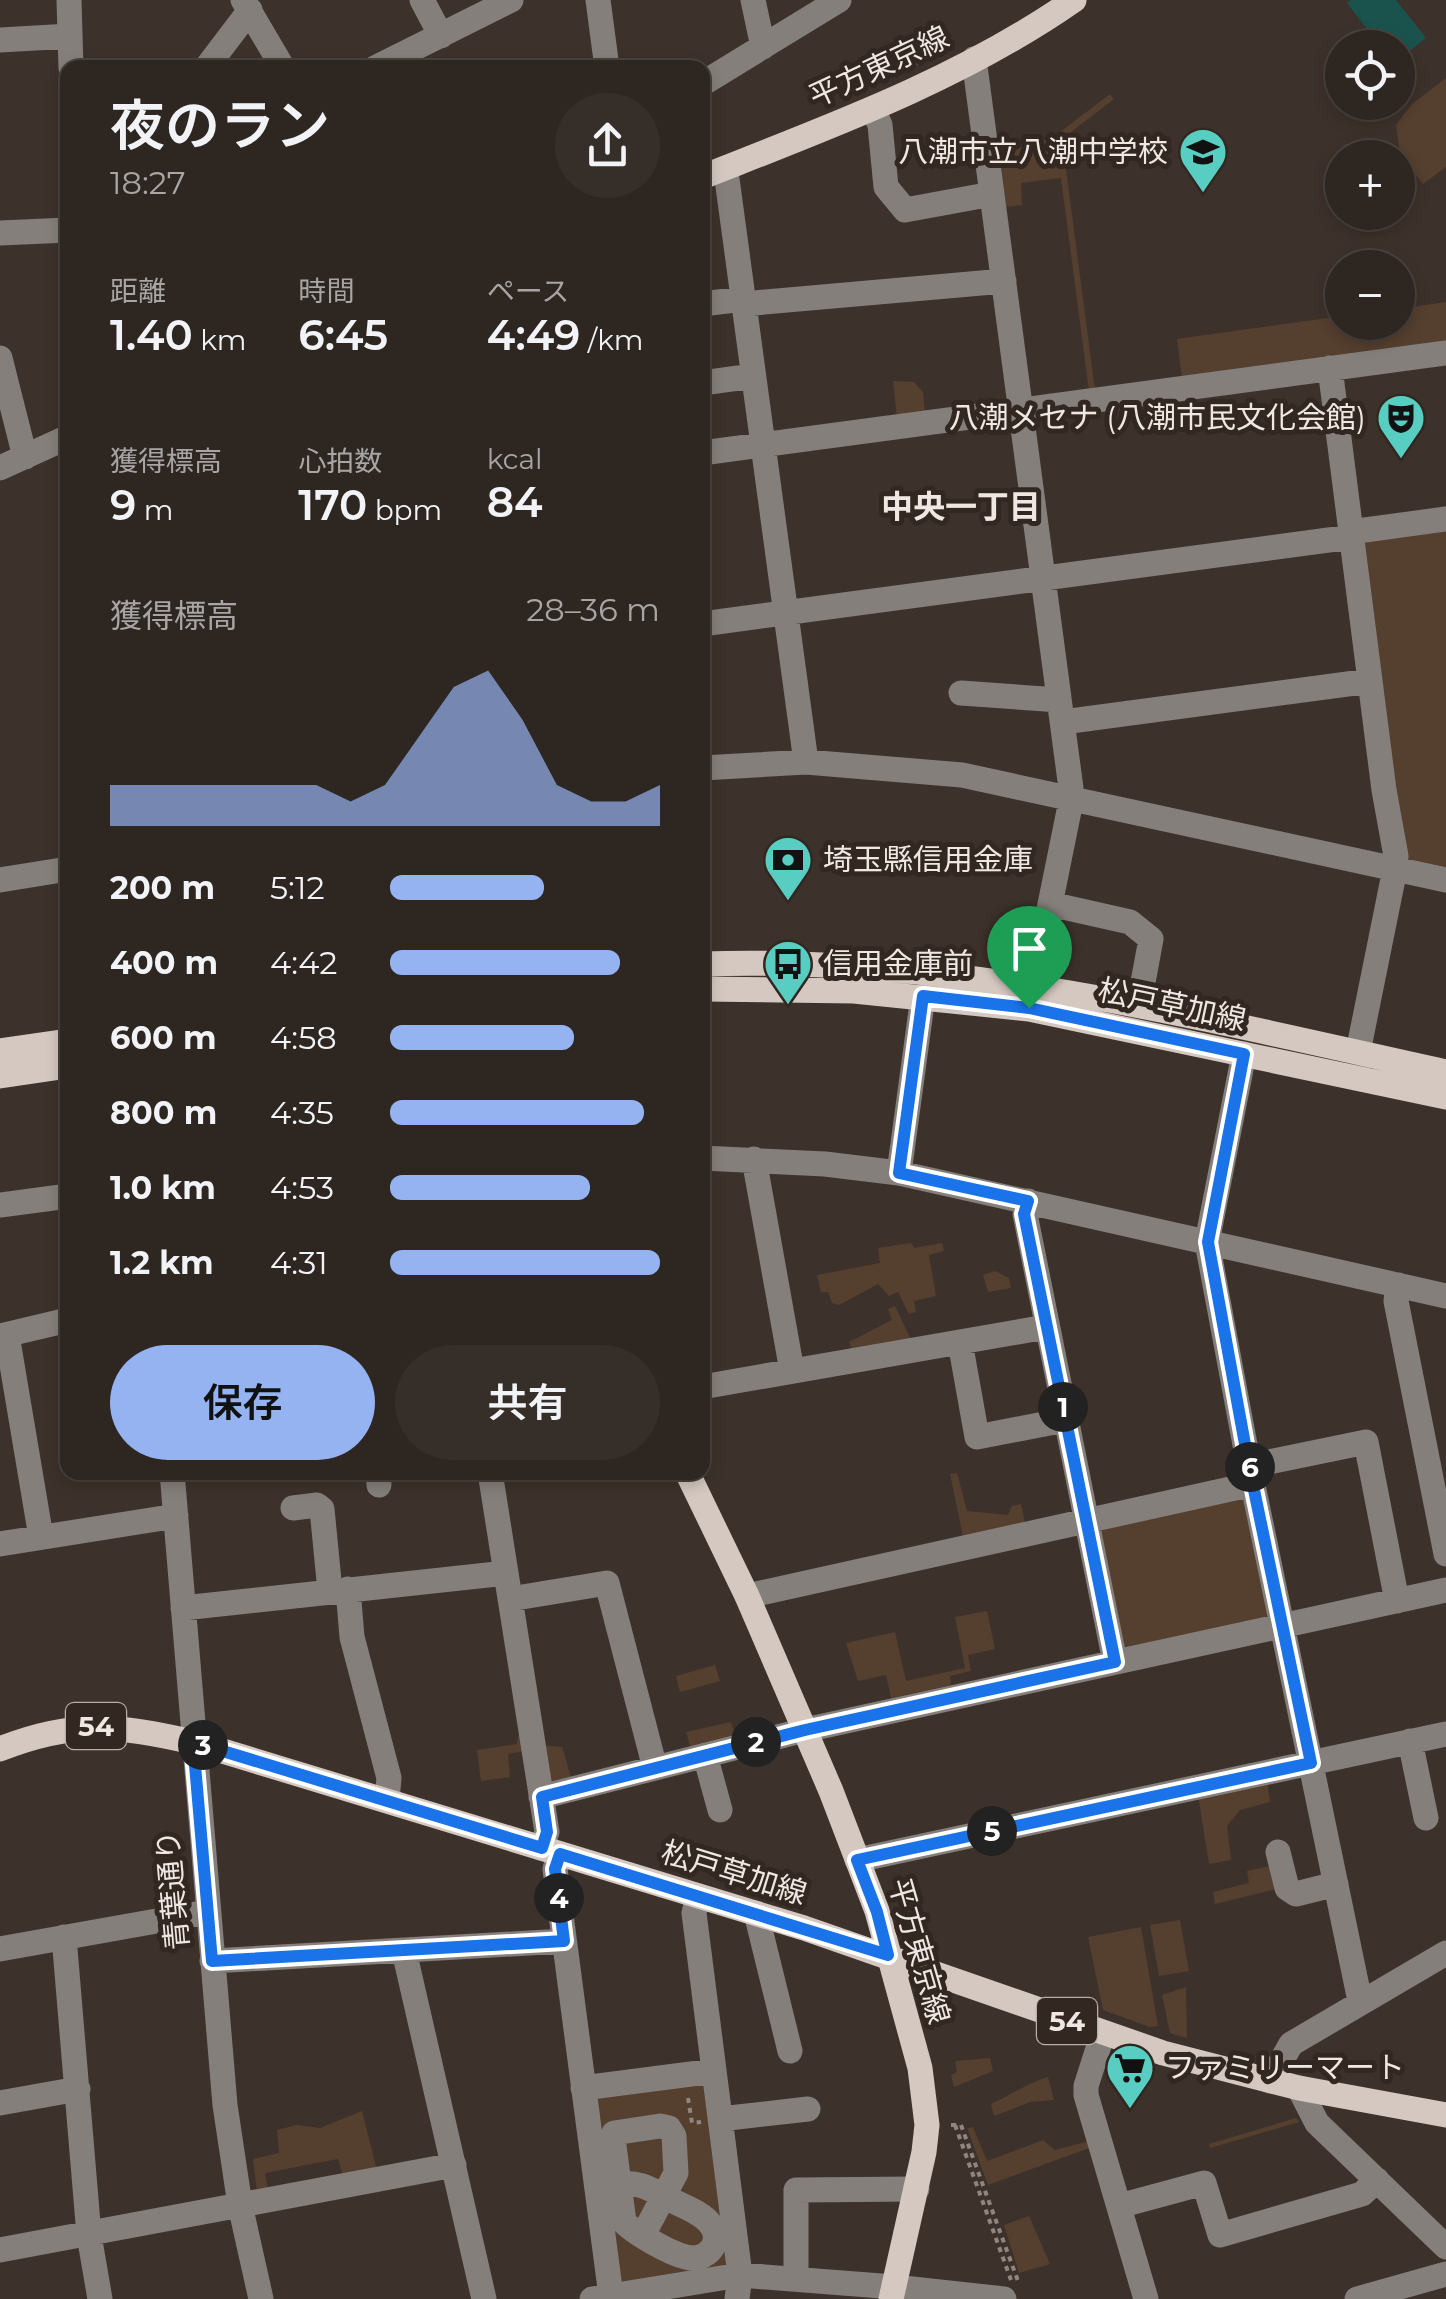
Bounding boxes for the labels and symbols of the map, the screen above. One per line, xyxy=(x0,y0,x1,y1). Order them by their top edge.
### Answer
street label: 平方東京線 xyxy=(803,18,955,115)
school or university icon: 八潮市立八潮中学校 xyxy=(1177,126,1229,194)
place label: 八潮市立八潮中学校 xyxy=(898,133,1168,170)
theatre icon: 八潮メセナ (八潮市民文化会館) xyxy=(1375,392,1427,460)
place label: 八潮メセナ (八潮市民文化会館) xyxy=(948,399,1366,436)
district label: 中央一丁目 xyxy=(881,487,1041,526)
bank icon: 埼玉縣信用金庫 xyxy=(762,834,814,902)
place label: 埼玉縣信用金庫 xyxy=(823,841,1033,878)
pin xyxy=(987,906,1072,1009)
bus stop icon: 信用金庫前 xyxy=(762,938,814,1006)
place label: 信用金庫前 xyxy=(823,945,973,982)
street label: 松戸草加線 xyxy=(1095,971,1249,1038)
pin: 1 xyxy=(1038,1382,1088,1432)
pin: 6 xyxy=(1225,1442,1275,1492)
road number: 54 xyxy=(66,1703,126,1749)
pin: 2 xyxy=(731,1717,781,1767)
pin: 3 xyxy=(178,1720,228,1770)
pin: 5 xyxy=(967,1806,1017,1856)
street label: 青葉通り xyxy=(149,1829,196,1951)
street label: 松戸草加線 xyxy=(657,1833,811,1912)
pin: 4 xyxy=(534,1873,584,1923)
street label: 平方東京線 xyxy=(881,1874,958,2028)
road number: 54 xyxy=(1037,1998,1097,2044)
supermarket icon: ファミリーマート xyxy=(1104,2042,1156,2110)
place label: ファミリーマート xyxy=(1165,2049,1405,2086)

